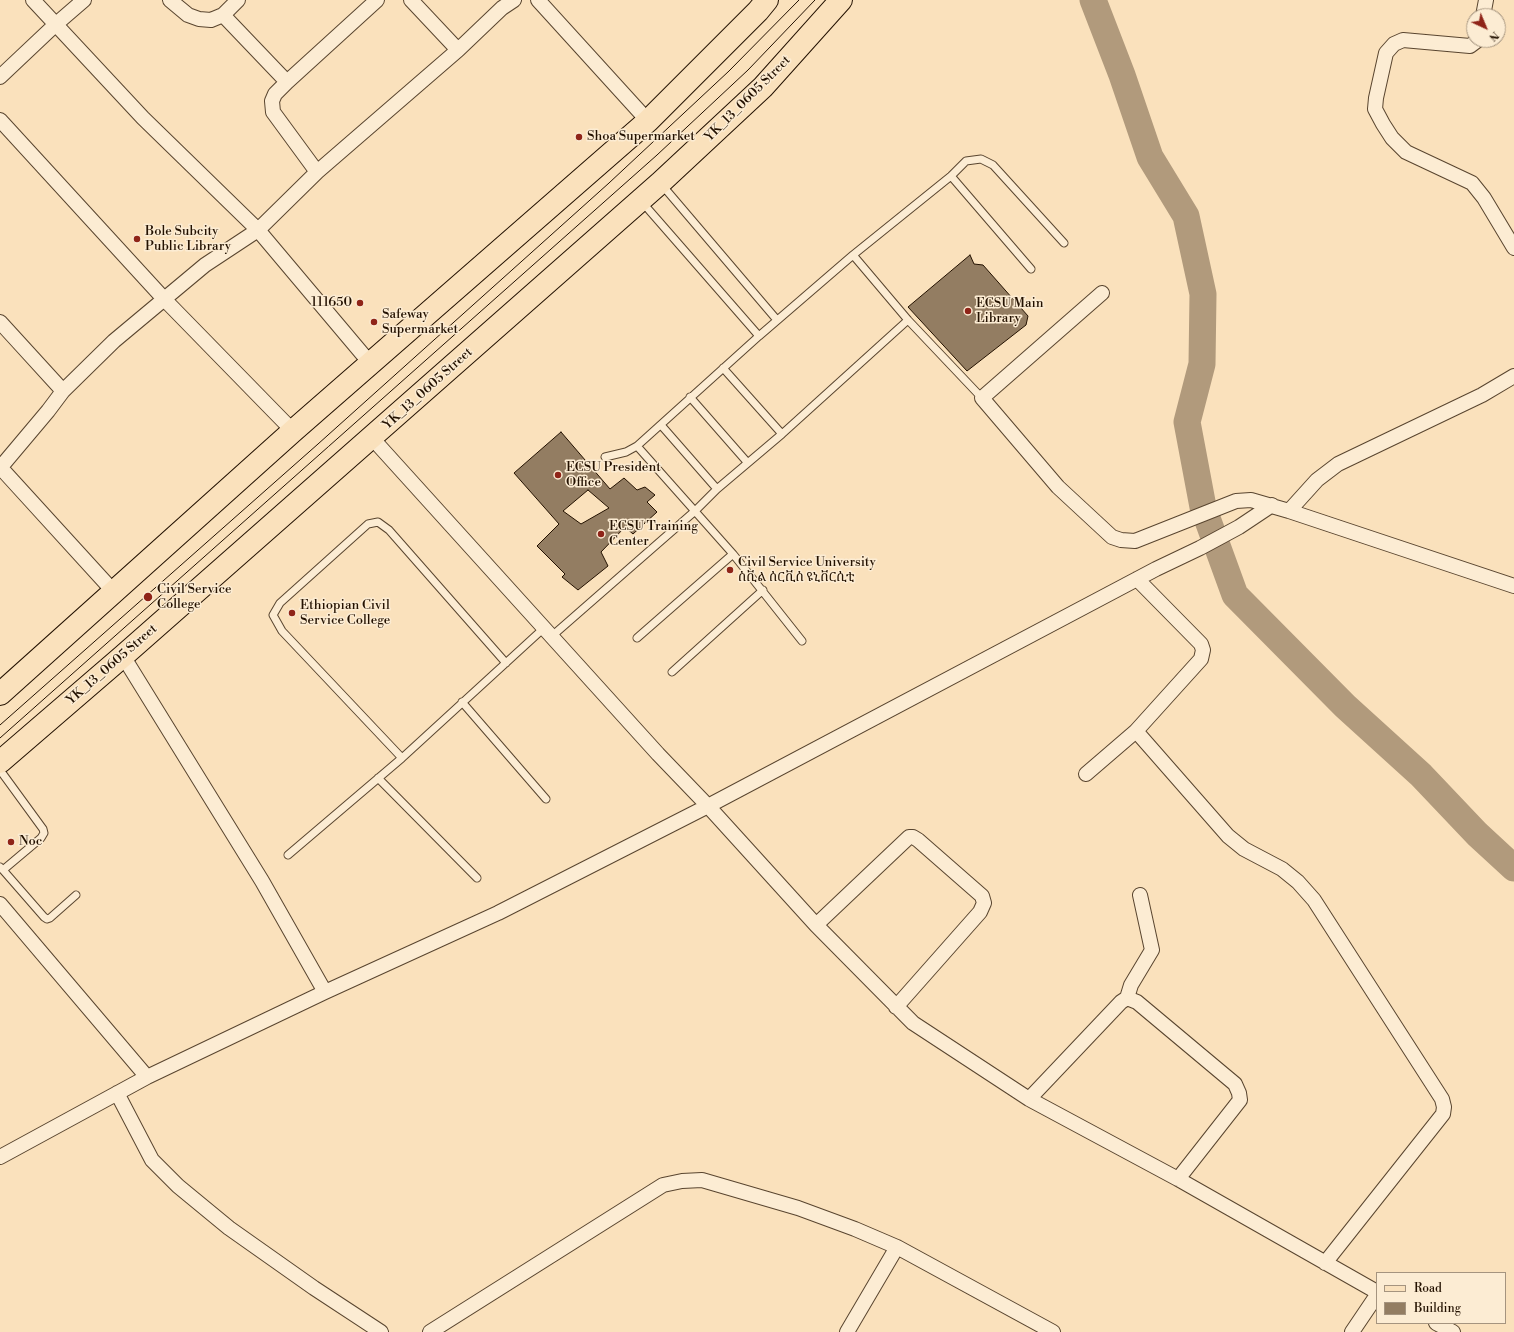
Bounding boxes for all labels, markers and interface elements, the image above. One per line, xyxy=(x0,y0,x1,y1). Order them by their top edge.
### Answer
north arrow xyxy=(1466,8,1506,48)
text: N xyxy=(1486,28,1502,44)
street label: YK_13_0605 Street xyxy=(702,53,794,145)
place label: Shoa Supermarket xyxy=(587,129,695,145)
marker: Shoa Supermarket xyxy=(574,132,584,142)
place label: Bole Subcity Public Library xyxy=(145,224,231,255)
marker: Bole Subcity Public Library xyxy=(132,234,142,244)
place label: 111650 xyxy=(311,295,352,311)
place label: ECSU Main Library xyxy=(976,296,1044,327)
marker: 111650 xyxy=(355,298,365,308)
marker: ECSU Main Library xyxy=(963,306,973,316)
place label: Safeway Supermarket xyxy=(382,307,458,338)
marker: Safeway Supermarket xyxy=(369,317,379,327)
street label: YK_13_0605 Street xyxy=(380,345,476,433)
place label: ECSU President Office xyxy=(566,460,661,491)
marker: ECSU President Office xyxy=(553,470,563,480)
place label: ECSU Training Center xyxy=(609,519,698,550)
marker: ECSU Training Center xyxy=(596,529,606,539)
place label: Civil Service University ስቪል ሰርቪስ ዩኒቨርሲቲ xyxy=(738,555,876,586)
marker: Civil Service University ስቪል ሰርቪስ ዩኒቨርሲቲ xyxy=(725,565,735,575)
place label: Civil Service College xyxy=(157,582,232,613)
marker: Civil Service College xyxy=(142,591,154,603)
place label: Ethiopian Civil Service College xyxy=(300,598,390,629)
marker: Ethiopian Civil Service College xyxy=(287,608,297,618)
street label: YK_13_0605 Street xyxy=(63,621,161,709)
place label: Noc xyxy=(19,834,42,850)
marker: Noc xyxy=(6,837,16,847)
legend xyxy=(1376,1272,1506,1324)
text: Road xyxy=(1414,1281,1442,1296)
text: Building xyxy=(1414,1301,1461,1316)

